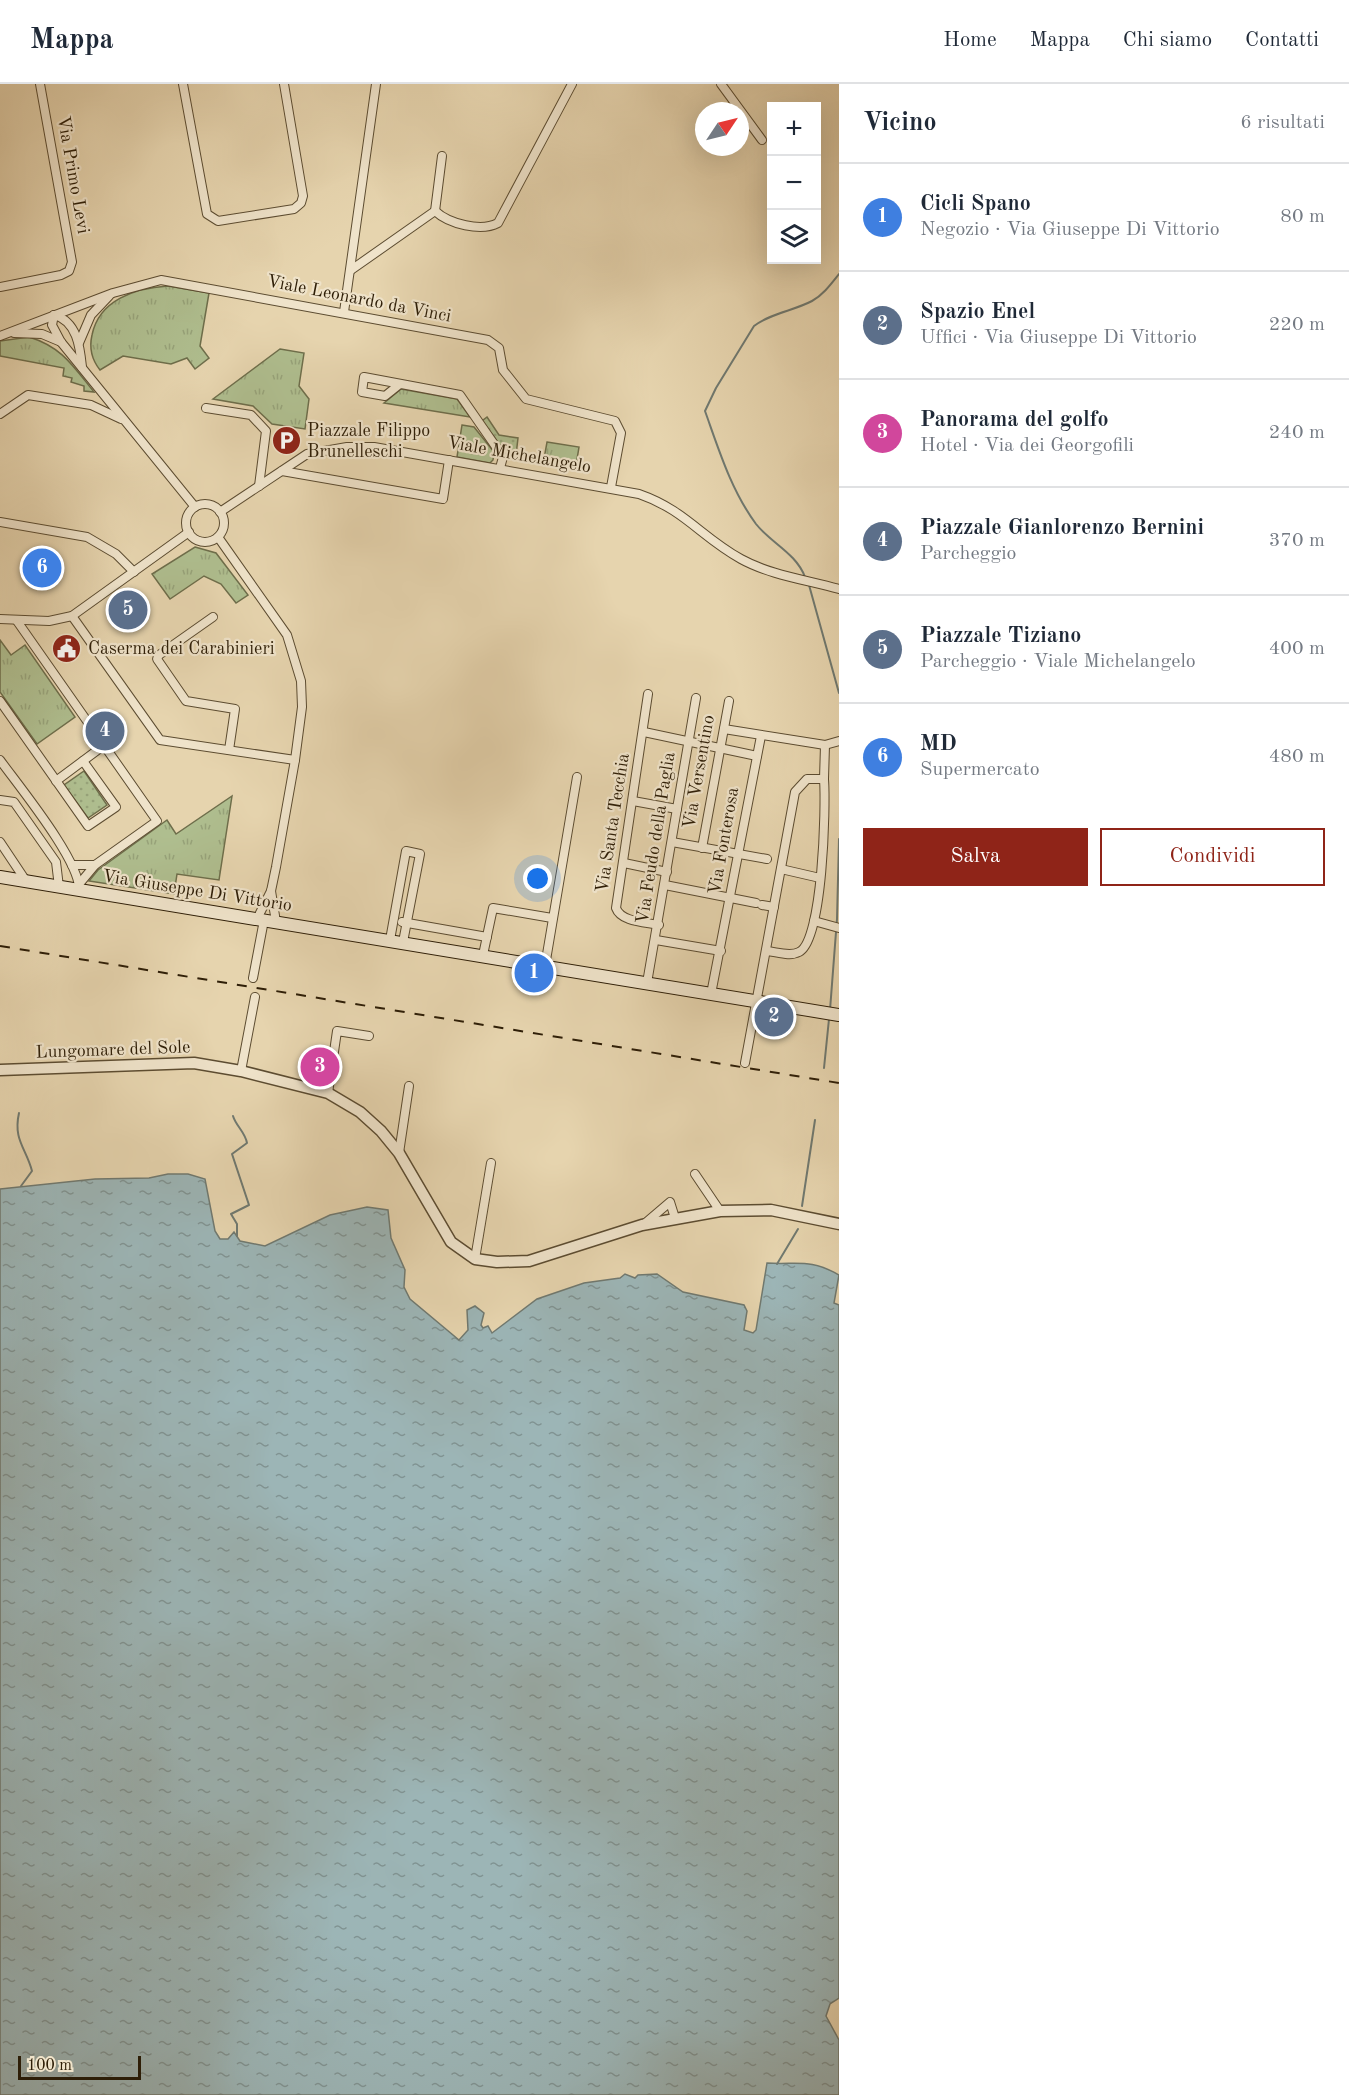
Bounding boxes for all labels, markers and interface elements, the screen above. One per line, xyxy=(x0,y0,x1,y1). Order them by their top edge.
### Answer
text: Mappa xyxy=(30,27,114,55)
text: Home xyxy=(943,30,997,51)
text: Mappa xyxy=(1030,30,1090,51)
text: Chi siamo xyxy=(1123,30,1212,51)
text: Contatti xyxy=(1245,30,1319,51)
north arrow xyxy=(695,102,749,156)
map controls xyxy=(767,102,821,264)
button: + xyxy=(767,102,821,156)
text: Vicino xyxy=(863,110,937,136)
text: 6 risultati xyxy=(1240,113,1325,133)
street label: Via Primo Levi xyxy=(54,115,92,235)
button: − xyxy=(767,156,821,210)
text: Cicli Spano xyxy=(920,193,1031,215)
text: 1 xyxy=(877,207,888,227)
text: 80 m xyxy=(1280,207,1325,227)
button: layers xyxy=(767,210,821,264)
text: Negozio · Via Giuseppe Di Vittorio xyxy=(920,220,1220,240)
street label: Viale Leonardo da Vinci xyxy=(265,272,453,326)
text: Spazio Enel xyxy=(920,301,1035,323)
text: 2 xyxy=(877,315,888,335)
text: 220 m xyxy=(1269,315,1325,335)
text: Uffici · Via Giuseppe Di Vittorio xyxy=(920,328,1197,348)
text: Panorama del golfo xyxy=(920,409,1109,431)
place label: Piazzale Filippo Brunelleschi xyxy=(307,422,430,461)
text: 3 xyxy=(877,423,888,443)
text: 240 m xyxy=(1269,423,1325,443)
parking icon: Piazzale Filippo Brunelleschi xyxy=(270,425,302,457)
street label: Viale Michelangelo xyxy=(445,433,593,477)
text: Hotel · Via dei Georgofili xyxy=(920,436,1134,456)
text: Piazzale Gianlorenzo Bernini xyxy=(920,517,1204,539)
text: 4 xyxy=(877,531,888,551)
text: 370 m xyxy=(1269,531,1325,551)
text: Parcheggio xyxy=(920,544,1017,564)
pin: 6 xyxy=(22,546,62,590)
pin: 5 xyxy=(108,588,148,632)
text: Piazzale Tiziano xyxy=(920,625,1081,647)
public building icon: Caserma dei Carabinieri xyxy=(51,633,83,665)
text: 5 xyxy=(877,639,888,659)
text: 400 m xyxy=(1269,639,1325,659)
place label: Caserma dei Carabinieri xyxy=(88,640,275,658)
text: Parcheggio · Viale Michelangelo xyxy=(920,652,1196,672)
pin: 4 xyxy=(86,708,124,754)
street label: Via Versentino xyxy=(680,714,718,830)
text: MD xyxy=(920,733,957,755)
text: 6 xyxy=(877,747,888,767)
text: 480 m xyxy=(1269,747,1325,767)
street label: Via Feudo della Paglia xyxy=(633,751,679,925)
street label: Via Santa Tecchia xyxy=(593,752,633,894)
text: Supermercato xyxy=(920,760,1040,780)
street label: Via Fonterosa xyxy=(706,786,742,896)
button: Salva xyxy=(863,828,1088,886)
button: Condividi xyxy=(1100,828,1325,886)
your location xyxy=(523,864,552,893)
street label: Via Giuseppe Di Vittorio xyxy=(101,867,293,915)
pin: 1 xyxy=(514,950,554,996)
pin: 2 xyxy=(754,994,794,1040)
street label: Lungomare del Sole xyxy=(35,1038,191,1062)
pin: 3 xyxy=(300,1044,340,1090)
scale bar xyxy=(18,2053,141,2080)
text: 100 m xyxy=(27,2058,72,2074)

